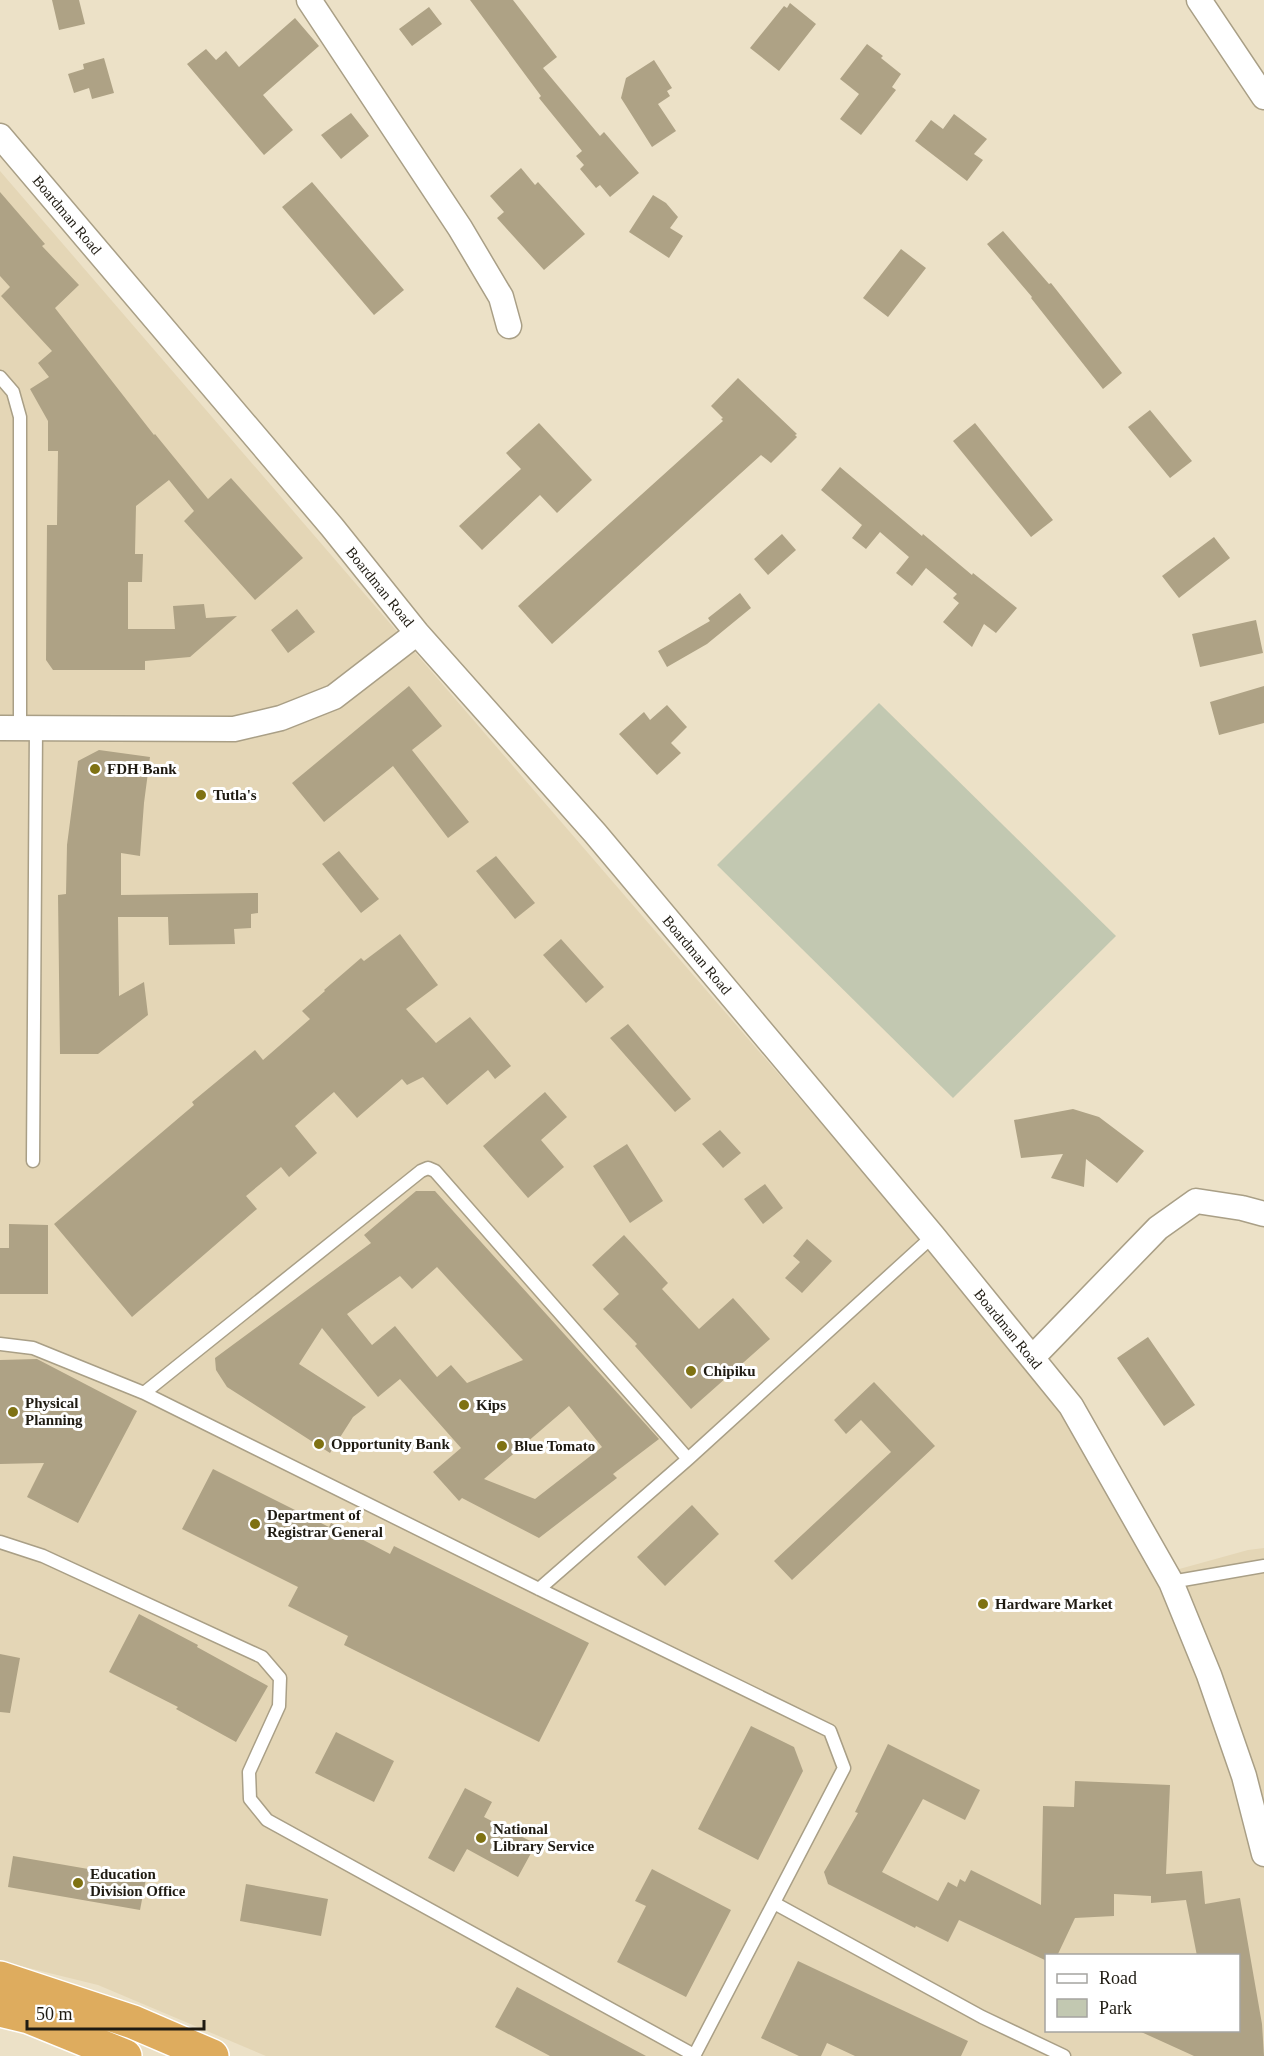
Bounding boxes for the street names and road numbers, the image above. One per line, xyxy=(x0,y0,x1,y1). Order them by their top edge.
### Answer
street label: Boardman Road xyxy=(29,172,105,258)
street label: Boardman Road xyxy=(343,544,417,630)
street label: Boardman Road xyxy=(659,912,735,998)
street label: Boardman Road xyxy=(971,1286,1045,1372)

